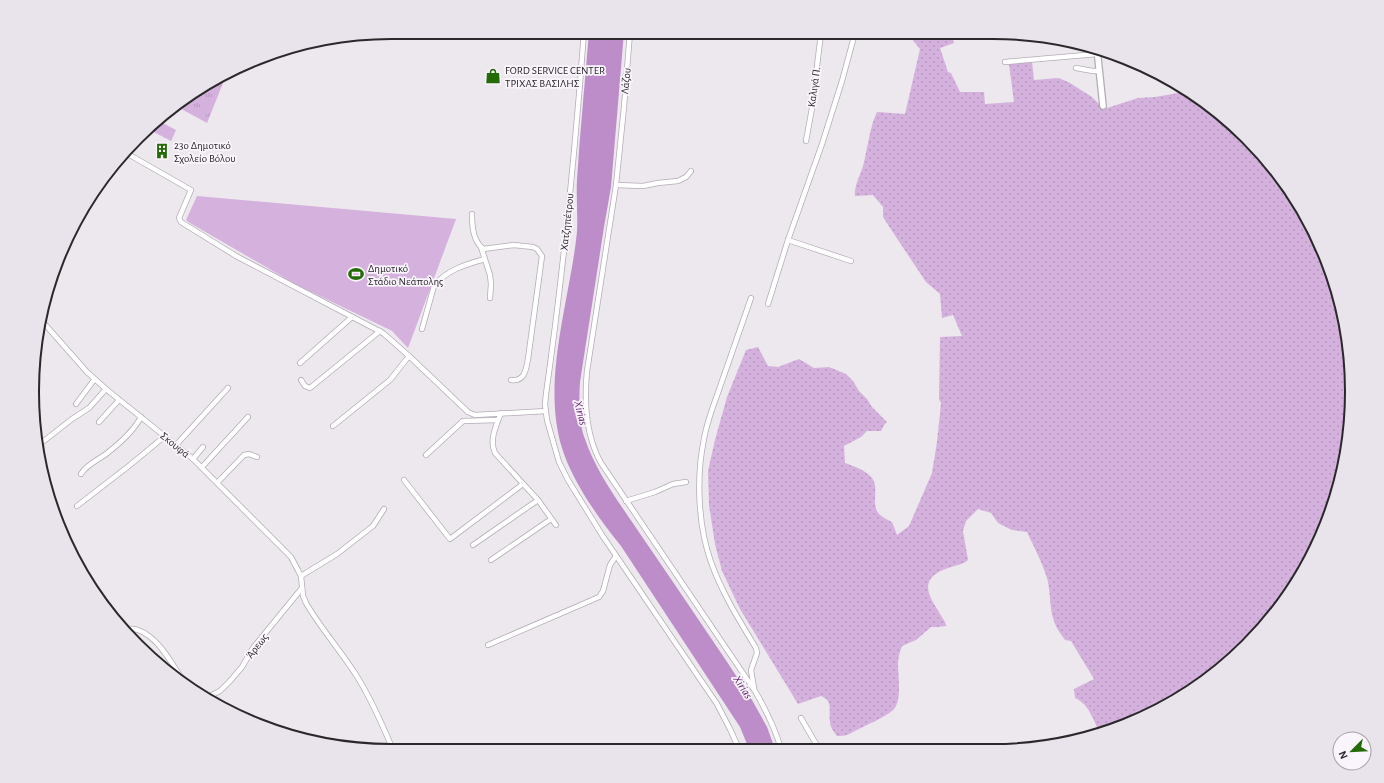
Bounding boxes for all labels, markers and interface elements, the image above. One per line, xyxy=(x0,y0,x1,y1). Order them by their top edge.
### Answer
place label: FORD SERVICE CENTER ΤΡΙΧΑΣ ΒΑΣΙΛΗΣ xyxy=(505,65,605,89)
street label: Καλιγά Π. xyxy=(806,66,822,108)
shop icon: FORD SERVICE CENTER ΤΡΙΧΑΣ ΒΑΣΙΛΗΣ xyxy=(484,67,502,85)
street label: Λάζου xyxy=(619,67,633,95)
place label: 23ο Δημοτικό Σχολείο Βόλου xyxy=(174,140,236,164)
building icon: 23ο Δημοτικό Σχολείο Βόλου xyxy=(153,142,171,160)
street label: Χατζηπέτρου xyxy=(559,193,575,251)
place label: Δημοτικό Στάδιο Νεάπολης xyxy=(368,263,443,287)
sports icon: Δημοτικό Στάδιο Νεάπολης xyxy=(347,265,365,283)
water label: Xirias xyxy=(572,398,590,427)
street label: Σκουφά xyxy=(158,430,192,460)
street label: Άρεως xyxy=(244,631,270,661)
water label: Xirias xyxy=(731,672,755,701)
north arrow xyxy=(1332,731,1372,771)
text: N xyxy=(1337,749,1350,761)

